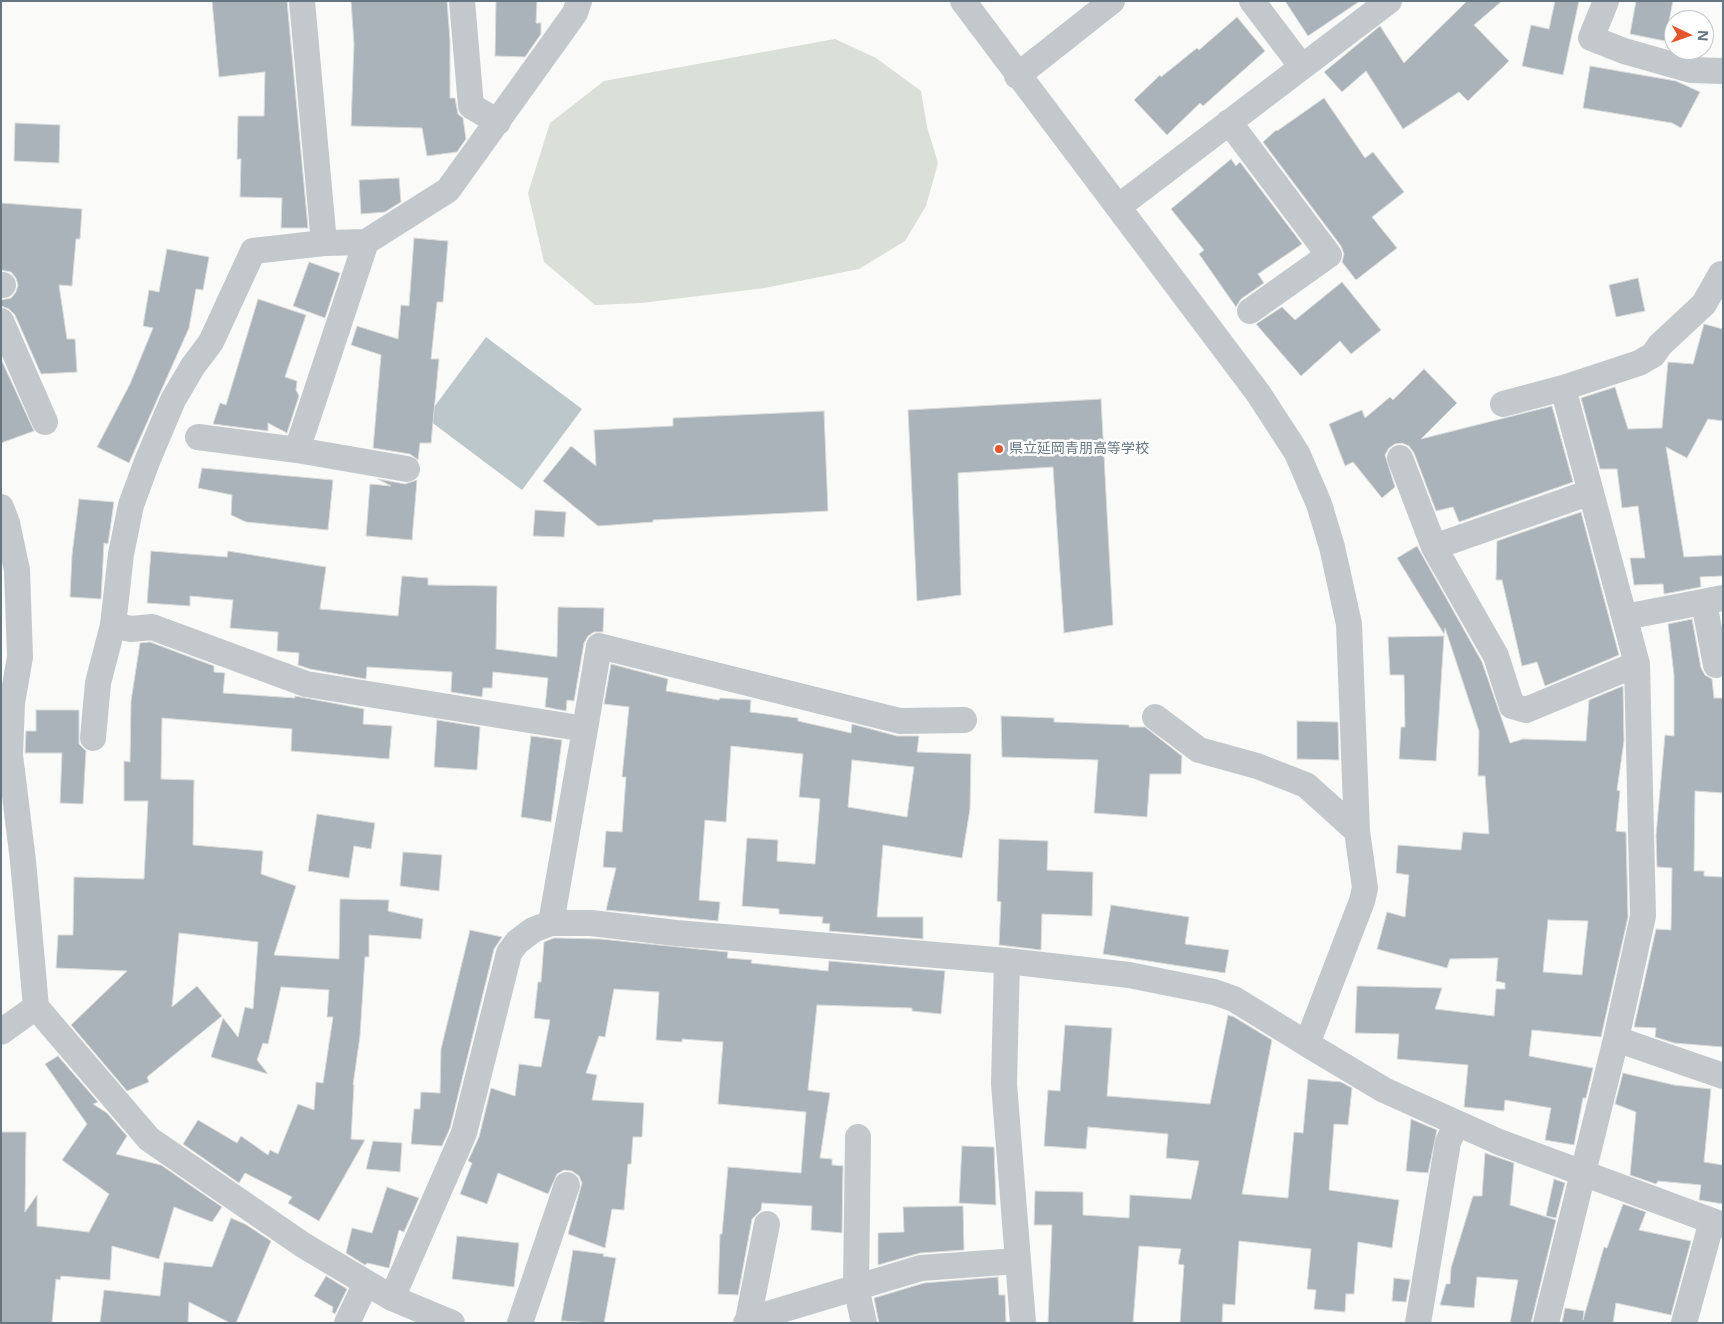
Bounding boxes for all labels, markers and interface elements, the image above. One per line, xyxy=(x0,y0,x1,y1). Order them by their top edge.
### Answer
north arrow xyxy=(1664,10,1714,60)
text: N xyxy=(1694,30,1713,42)
place label: 県立延岡青朋高等学校 xyxy=(1009,441,1149,457)
marker: 県立延岡青朋高等学校 xyxy=(993,443,1005,455)

